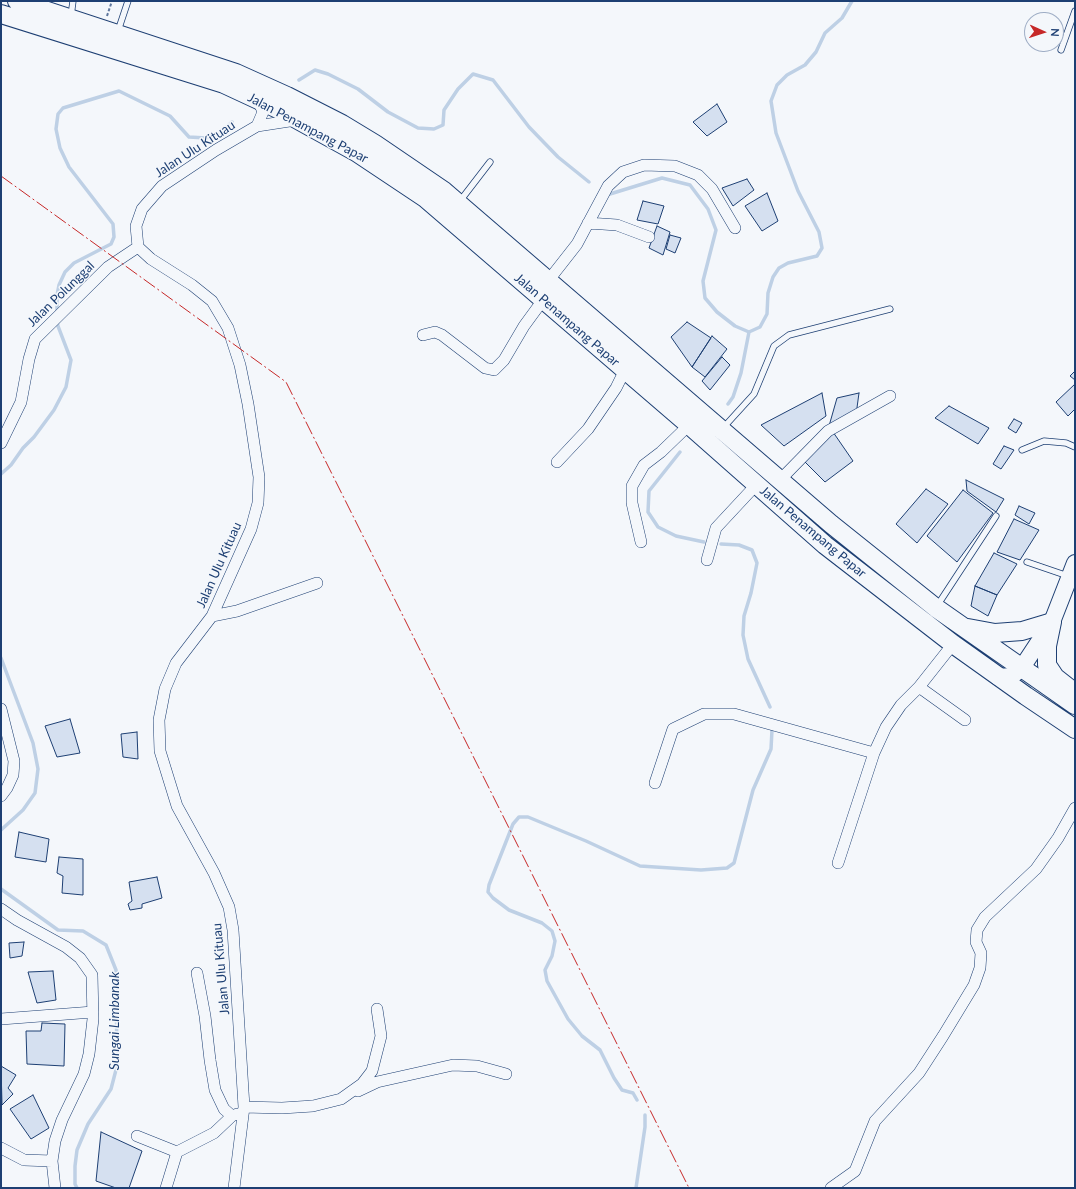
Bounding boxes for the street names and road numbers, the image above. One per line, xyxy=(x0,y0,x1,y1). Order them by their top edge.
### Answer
street label: Jalan Penampang Papar xyxy=(245,90,371,166)
street label: Jalan Ulu Kituau xyxy=(152,117,238,181)
street label: Jalan Polunggal xyxy=(24,258,98,330)
street label: Jalan Penampang Papar xyxy=(511,270,623,370)
street label: Jalan Penampang Papar xyxy=(757,483,869,581)
street label: Jalan Ulu Kituau xyxy=(193,520,245,610)
street label: Jalan Ulu Kituau xyxy=(209,922,233,1016)

